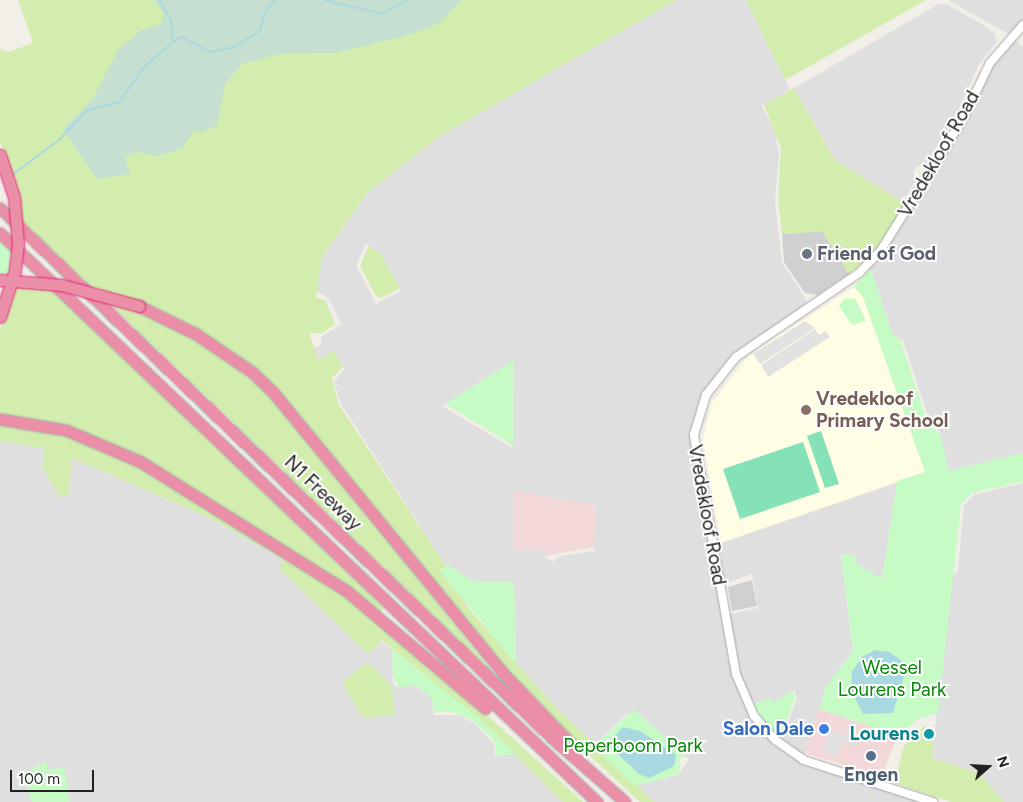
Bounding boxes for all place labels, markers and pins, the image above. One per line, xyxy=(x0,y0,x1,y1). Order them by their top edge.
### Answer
place label: Friend of God xyxy=(817,243,936,265)
marker: Friend of God xyxy=(801,248,813,260)
place label: Vredekloof Primary School xyxy=(816,388,948,432)
marker: Vredekloof Primary School xyxy=(800,404,812,416)
place label: Salon Dale xyxy=(723,718,814,740)
marker: Salon Dale xyxy=(818,723,830,735)
place label: Lourens xyxy=(850,723,919,745)
marker: Lourens xyxy=(923,728,935,740)
marker: Engen xyxy=(865,750,877,762)
place label: Engen xyxy=(844,764,898,786)

